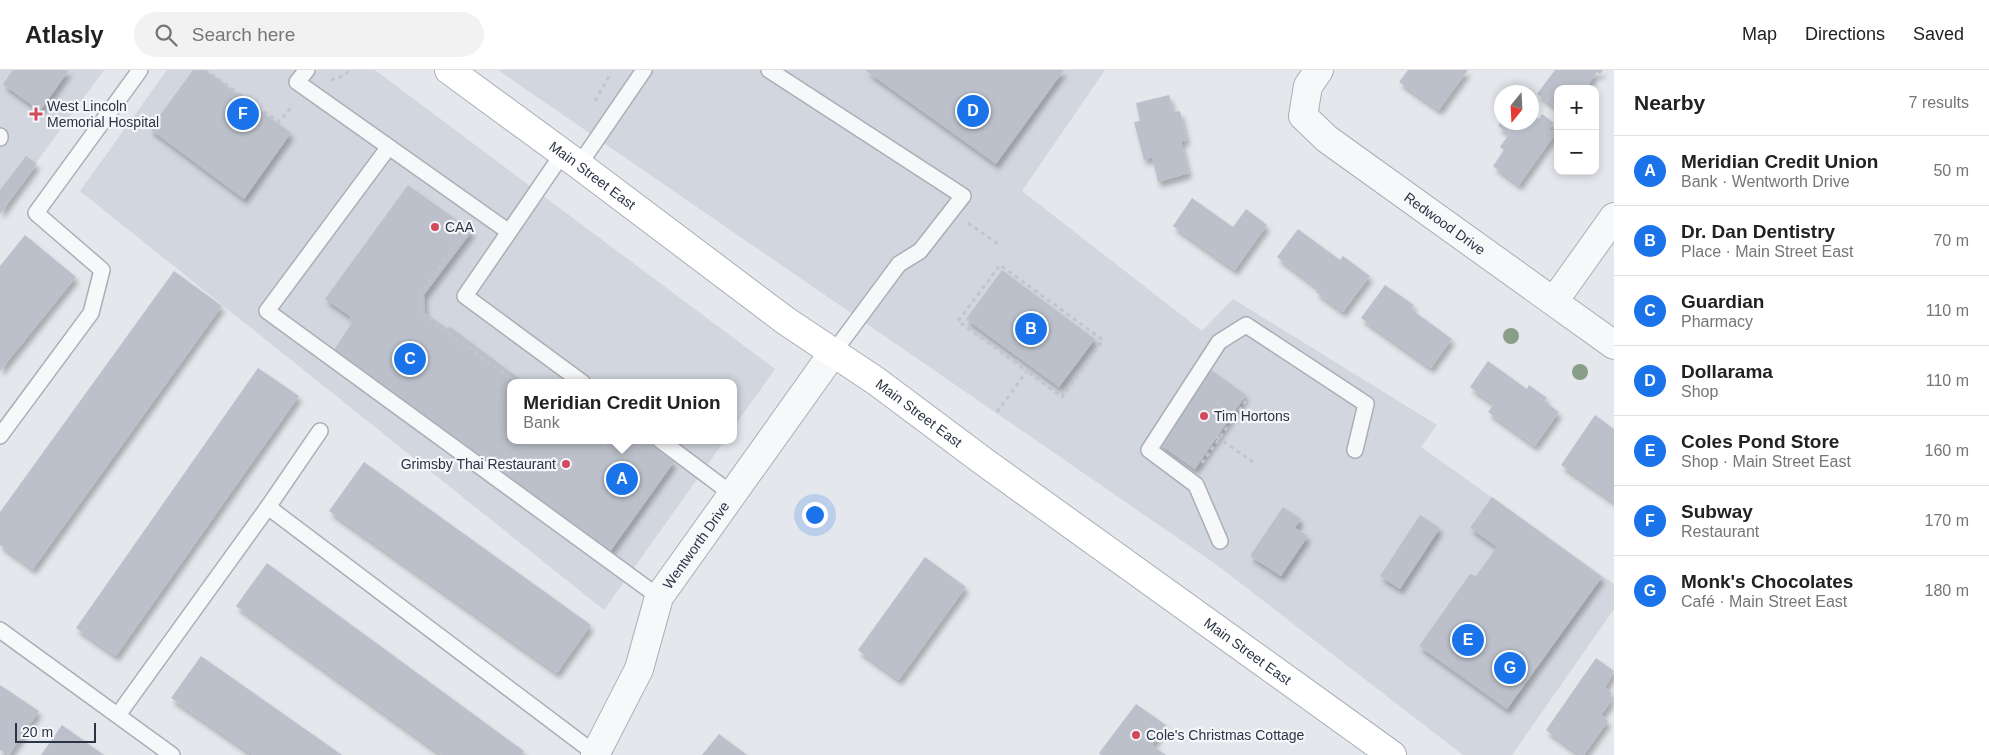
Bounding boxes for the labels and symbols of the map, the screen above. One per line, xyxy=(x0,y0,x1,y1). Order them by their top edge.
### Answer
north arrow xyxy=(1494,85,1539,130)
pin: D xyxy=(957,92,989,130)
pin: F xyxy=(227,95,259,133)
place label: West Lincoln Memorial Hospital xyxy=(47,98,159,130)
marker: West Lincoln Memorial Hospital xyxy=(29,107,43,121)
street label: Main Street East xyxy=(546,138,639,213)
street label: Redwood Drive xyxy=(1401,189,1488,258)
place label: CAA xyxy=(445,219,474,235)
marker: CAA xyxy=(429,221,441,233)
pin: B xyxy=(1015,310,1047,348)
pin: C xyxy=(394,340,426,378)
street label: Main Street East xyxy=(873,376,965,451)
place label: Tim Hortons xyxy=(1214,408,1290,424)
marker: Tim Hortons xyxy=(1198,410,1210,422)
place label: Grimsby Thai Restaurant xyxy=(401,456,556,472)
marker: Grimsby Thai Restaurant xyxy=(560,458,572,470)
pin: A xyxy=(606,460,638,498)
street label: Wentworth Drive xyxy=(659,498,733,592)
your location xyxy=(802,502,828,528)
street label: Main Street East xyxy=(1201,615,1295,688)
pin: E xyxy=(1452,621,1484,659)
pin: G xyxy=(1494,649,1526,687)
scale bar xyxy=(15,720,96,743)
place label: Cole's Christmas Cottage xyxy=(1146,727,1305,743)
marker: Cole's Christmas Cottage xyxy=(1130,729,1142,741)

